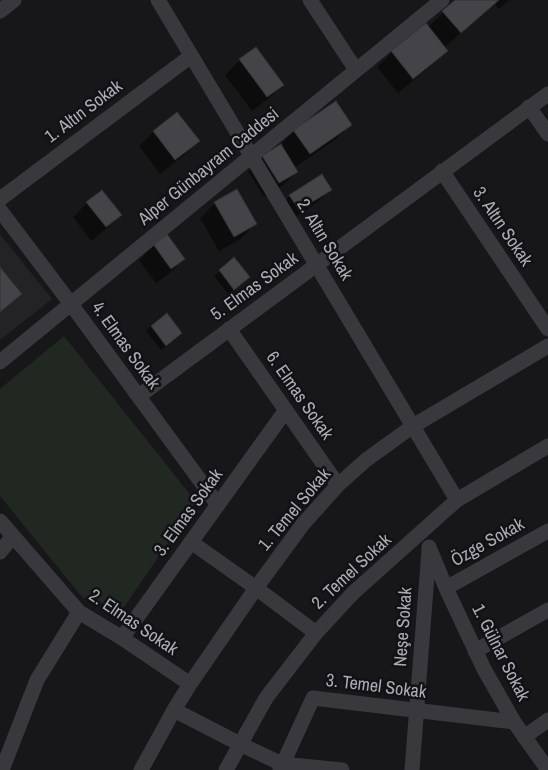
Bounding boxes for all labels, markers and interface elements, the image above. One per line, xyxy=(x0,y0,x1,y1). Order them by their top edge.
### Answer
street label: 1. Altın Sokak xyxy=(41,76,127,148)
street label: Alper Günbayram Caddesi xyxy=(134,104,284,230)
street label: 3. Altın Sokak xyxy=(468,183,536,271)
street label: 2. Altın Sokak xyxy=(291,195,357,285)
street label: 5. Elmas Sokak xyxy=(207,248,303,326)
street label: 4. Elmas Sokak xyxy=(86,298,164,394)
street label: 6. Elmas Sokak xyxy=(261,348,337,444)
street label: 1. Temel Sokak xyxy=(254,464,336,556)
street label: 3. Elmas Sokak xyxy=(150,465,228,561)
street label: Özge Sokak xyxy=(448,514,528,572)
street label: 2. Temel Sokak xyxy=(308,530,396,614)
street label: 2. Elmas Sokak xyxy=(84,585,182,661)
street label: Neşe Sokak xyxy=(390,587,418,667)
street label: 1. Gülnar Sokak xyxy=(466,601,534,705)
street label: 3. Temel Sokak xyxy=(325,670,427,704)

